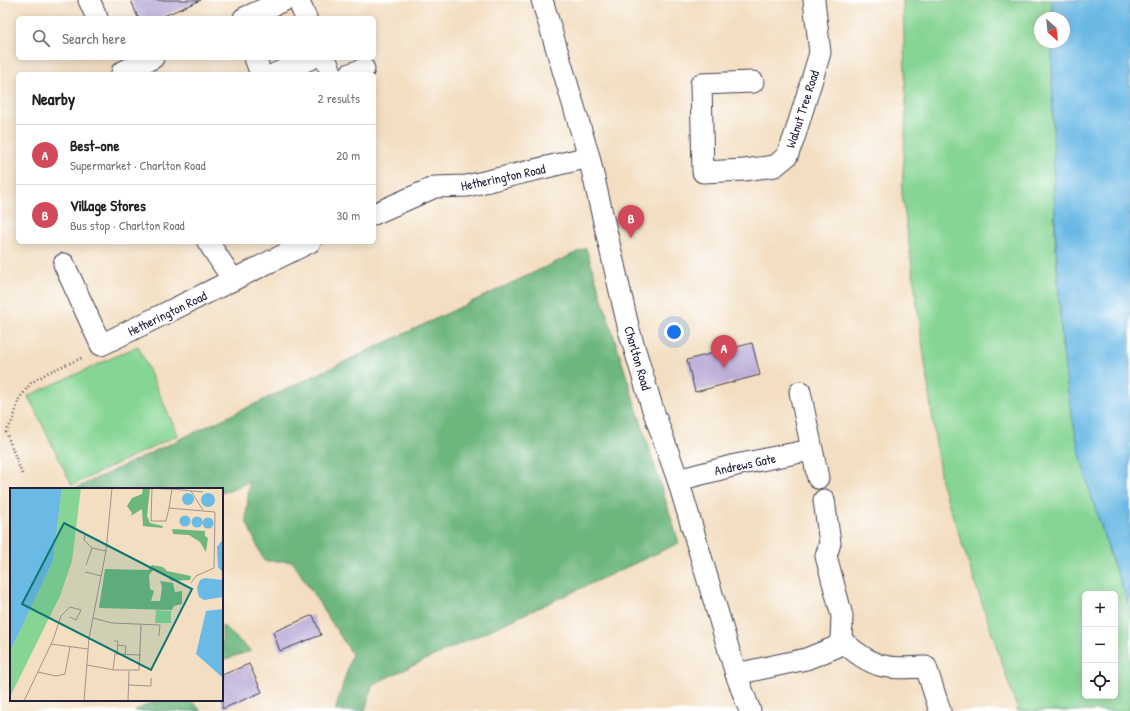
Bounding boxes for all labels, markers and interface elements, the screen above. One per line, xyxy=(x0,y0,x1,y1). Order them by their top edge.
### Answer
north arrow xyxy=(1034,12,1070,48)
search box xyxy=(16,16,376,60)
icon: search xyxy=(30,27,52,49)
text: Search here xyxy=(62,28,126,49)
street label: Walnut Tree Road xyxy=(781,68,823,150)
text: Nearby xyxy=(32,87,75,110)
text: 2 results xyxy=(318,89,360,107)
text: Best-one xyxy=(70,135,119,156)
text: A xyxy=(42,146,48,164)
text: 20 m xyxy=(336,146,360,164)
text: Supermarket · Charlton Road xyxy=(70,156,206,174)
street label: Hetherington Road xyxy=(459,159,547,195)
text: Village Stores xyxy=(70,195,146,216)
pin: B xyxy=(618,205,644,238)
text: B xyxy=(42,206,48,224)
text: 30 m xyxy=(337,206,360,224)
text: Bus stop · Charlton Road xyxy=(70,216,185,234)
street label: Hetherington Road xyxy=(124,286,210,340)
your location xyxy=(664,322,684,342)
street label: Charlton Road xyxy=(620,324,656,392)
pin: A xyxy=(711,335,737,368)
street label: Andrews Gate xyxy=(713,449,777,479)
inset map xyxy=(10,488,223,701)
map controls xyxy=(1082,591,1118,699)
button: + xyxy=(1082,591,1118,627)
button: − xyxy=(1082,627,1118,663)
button: locate xyxy=(1082,663,1118,699)

